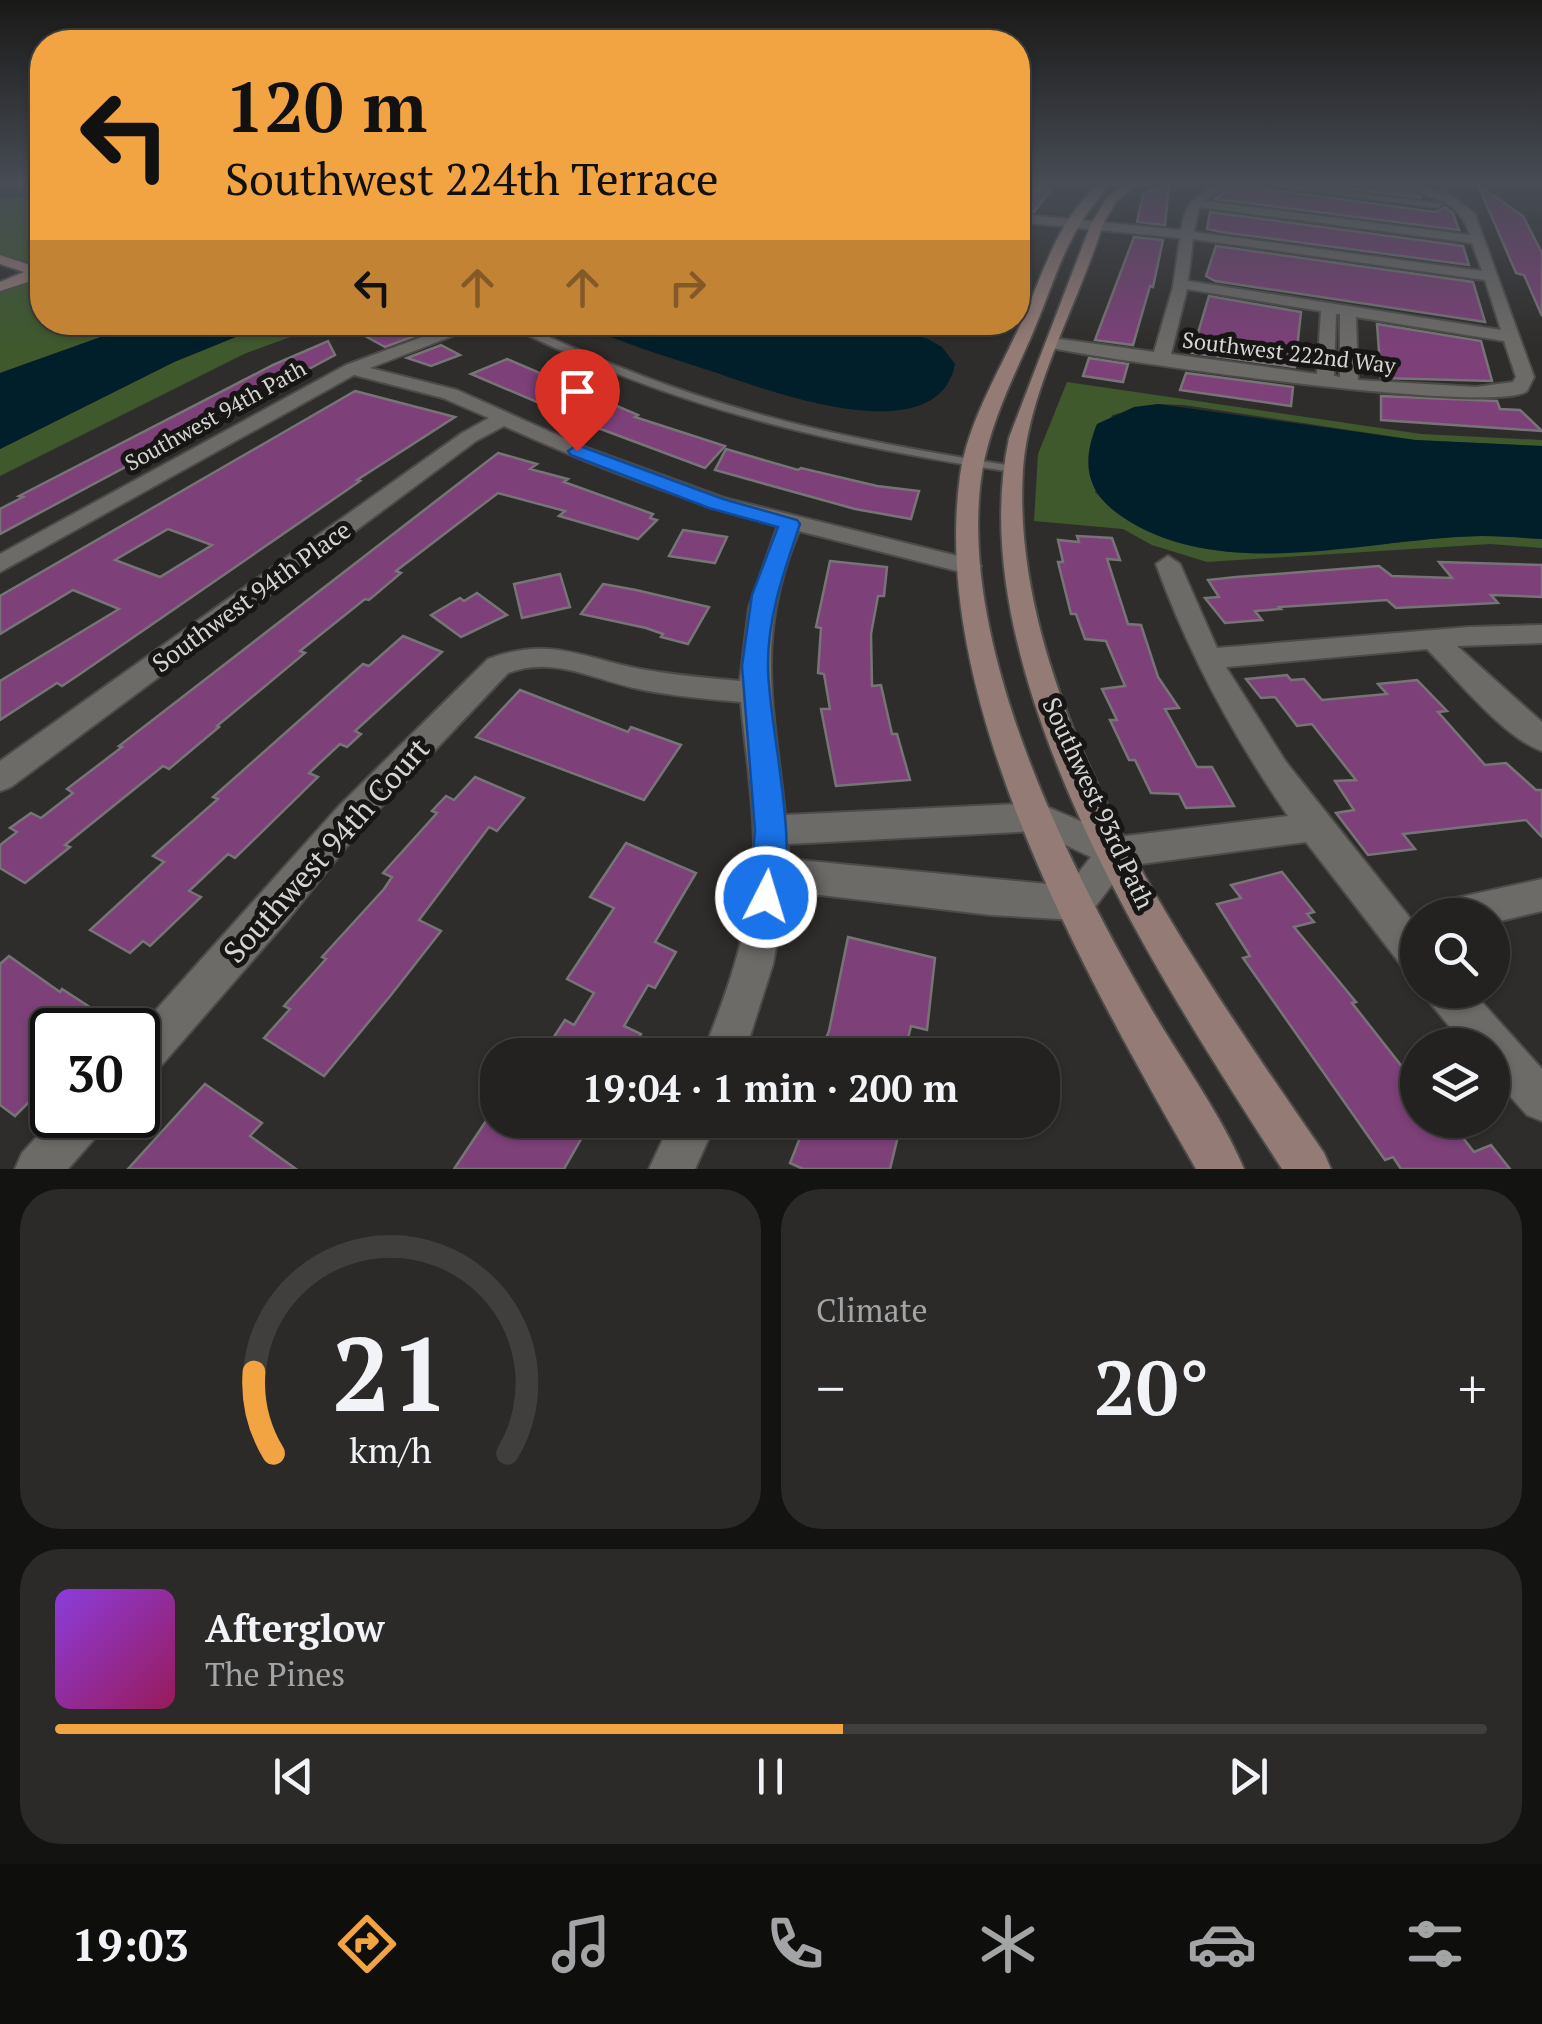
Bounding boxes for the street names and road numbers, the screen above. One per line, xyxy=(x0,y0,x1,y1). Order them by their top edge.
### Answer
street label: Southwest 222nd Way xyxy=(1181,325,1398,380)
street label: Southwest 94th Path xyxy=(119,353,311,477)
street label: Southwest 94th Place xyxy=(145,513,357,679)
street label: Southwest 93rd Path xyxy=(1035,692,1163,914)
street label: Southwest 94th Court xyxy=(214,729,438,971)

